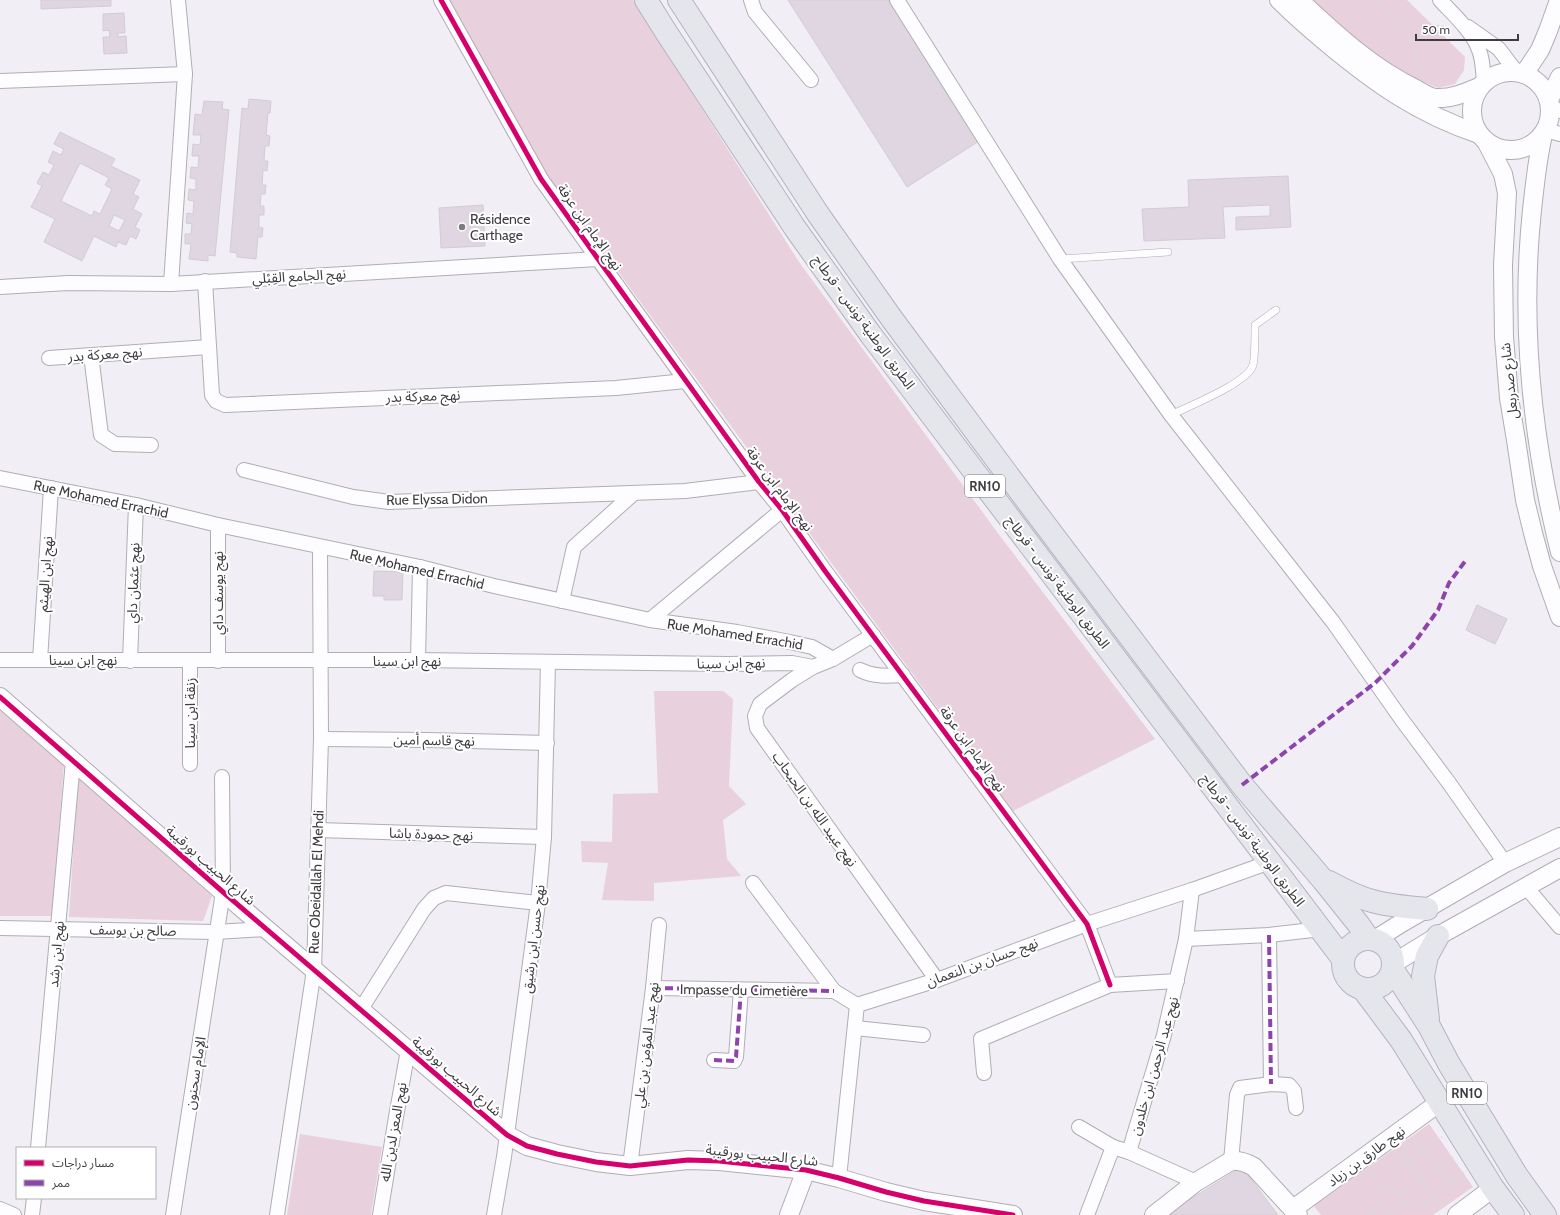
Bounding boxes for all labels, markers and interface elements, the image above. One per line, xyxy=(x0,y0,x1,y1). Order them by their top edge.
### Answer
scale bar xyxy=(1416,16,1518,42)
text: 50 m xyxy=(1422,22,1450,37)
street label: نهج الإمام ابن عرفة xyxy=(552,180,627,275)
place label: Résidence Carthage xyxy=(470,210,530,244)
marker: Résidence Carthage xyxy=(457,222,467,232)
street label: الطريق الوطنية تونس - قرطاج xyxy=(807,251,919,394)
street label: نهج الجامع القِبْلي xyxy=(251,265,347,290)
street label: نهج معركة بدر xyxy=(66,342,143,368)
street label: شارع صدربعل xyxy=(1496,342,1524,420)
street label: نهج معركة بدر xyxy=(384,386,461,408)
street label: نهج الإمام ابن عرفة xyxy=(741,443,818,536)
road number: RN10 xyxy=(965,475,1005,497)
street label: Rue Mohamed Errachid xyxy=(32,476,170,522)
street label: Rue Elyssa Didon xyxy=(386,489,488,509)
street label: الطريق الوطنية تونس - قرطاج xyxy=(1000,512,1114,653)
street label: نهج ابن الهيثم xyxy=(33,535,59,613)
street label: نهج عثمان داي xyxy=(123,542,146,624)
street label: Rue Mohamed Errachid xyxy=(348,545,486,593)
street label: نهج يوسف داي xyxy=(209,551,229,635)
street label: Rue Mohamed Errachid xyxy=(666,614,804,654)
street label: نهج ابن سينا xyxy=(49,651,118,671)
street label: نهج ابن سينا xyxy=(373,652,442,672)
street label: نهج ابن سينا xyxy=(697,653,766,675)
street label: زنقة ابن سينا xyxy=(181,678,199,748)
street label: نهج الإمام ابن عرفة xyxy=(934,703,1010,797)
street label: نهج قاسم أمين xyxy=(393,730,475,752)
street label: نهج عبيد الله بن الحبحاب xyxy=(767,748,862,871)
street label: الطريق الوطنية تونس - قرطاج xyxy=(1195,770,1309,911)
street label: Rue Obeidallah El Mehdi xyxy=(304,810,328,954)
street label: شارع الحبيب بورقيبة xyxy=(161,821,260,910)
street label: نهج حمودة باشا xyxy=(388,824,474,846)
street label: نهج حسن ابن رشيق xyxy=(517,883,551,995)
street label: نهج ابن رشد xyxy=(44,920,70,988)
street label: صالح بن يوسف xyxy=(89,920,177,942)
street label: نهج حسان بن النعمان xyxy=(923,933,1041,993)
street label: Impasse du Cimetière xyxy=(680,980,808,1000)
street label: نهج عبد المؤمن بن علي xyxy=(629,981,665,1109)
street label: نهج عبد الرحمن ابن خلدون xyxy=(1126,994,1184,1138)
street label: شارع الحبيب بورقيبة xyxy=(407,1032,506,1121)
street label: الإمام سحنون xyxy=(180,1035,212,1111)
street label: نهج المعز لدين الله xyxy=(375,1081,413,1184)
road number: RN10 xyxy=(1447,1082,1487,1104)
street label: نهج طارق بن زياد xyxy=(1323,1122,1410,1192)
street label: شارع الحبيب بورقيبة xyxy=(705,1140,819,1172)
legend xyxy=(16,1147,156,1199)
text: مسار دراجات xyxy=(52,1155,114,1170)
text: ممر xyxy=(51,1175,70,1190)

